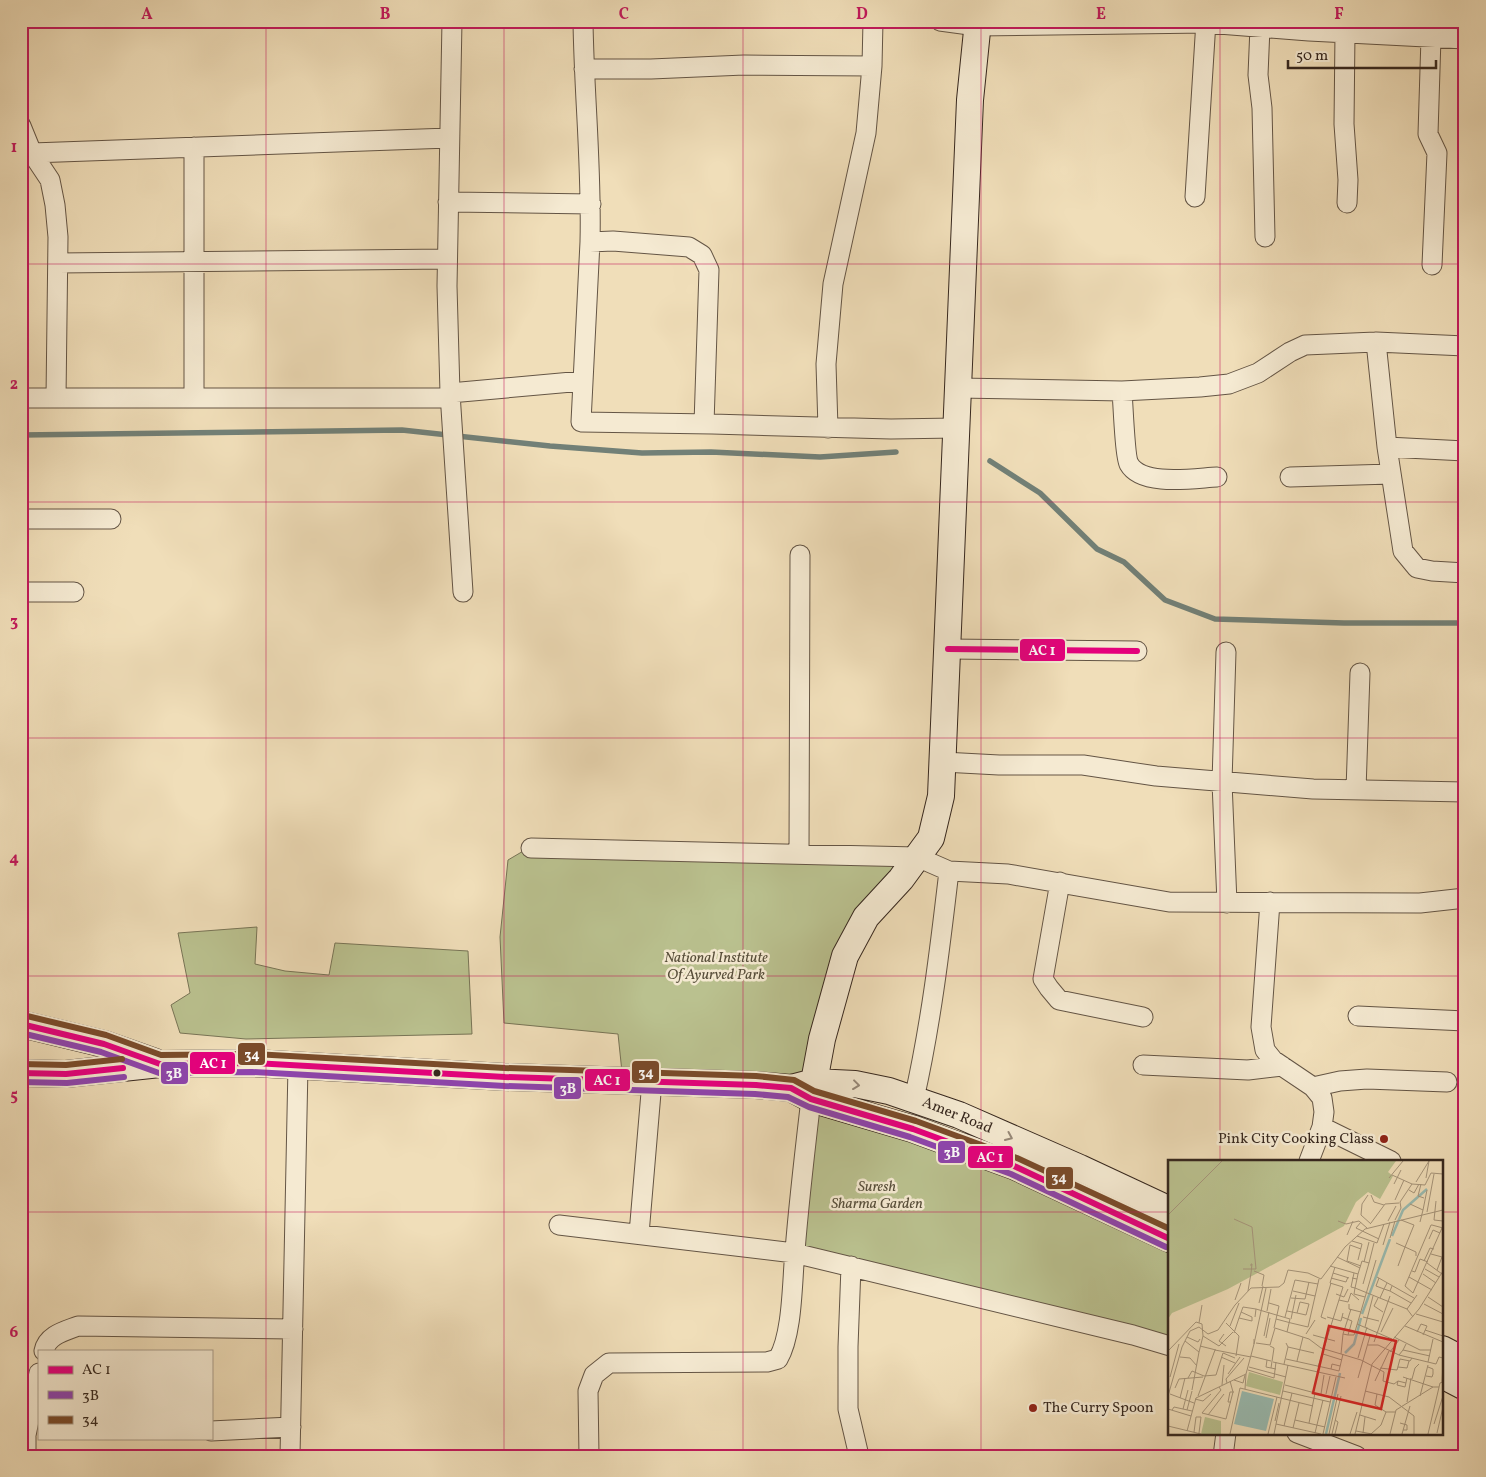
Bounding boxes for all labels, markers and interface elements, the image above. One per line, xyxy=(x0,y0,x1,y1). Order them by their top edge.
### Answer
text: A xyxy=(141,4,153,26)
text: B xyxy=(380,4,391,26)
text: C xyxy=(619,4,629,26)
text: D xyxy=(856,4,868,26)
text: E xyxy=(1096,4,1106,26)
text: F xyxy=(1334,4,1344,26)
scale bar xyxy=(1288,38,1436,70)
text: 50 m xyxy=(1296,46,1328,67)
text: 1 xyxy=(11,137,17,159)
text: 2 xyxy=(10,374,18,396)
text: 3 xyxy=(10,611,18,633)
line badge: AC 1 xyxy=(1019,638,1066,662)
text: AC 1 xyxy=(1029,642,1055,661)
text: 4 xyxy=(9,848,19,870)
park label: National Institute Of Ayurved Park xyxy=(664,948,768,986)
line badge: 34 xyxy=(237,1042,266,1066)
text: 34 xyxy=(244,1046,260,1065)
line badge: AC 1 xyxy=(189,1051,236,1075)
text: AC 1 xyxy=(200,1055,226,1074)
line badge: 34 xyxy=(631,1060,660,1084)
line badge: 3B xyxy=(160,1061,189,1085)
text: 34 xyxy=(638,1064,654,1083)
text: 3B xyxy=(166,1065,182,1084)
unlabelled marker xyxy=(432,1068,442,1078)
line badge: AC 1 xyxy=(584,1068,631,1092)
text: AC 1 xyxy=(594,1072,620,1091)
line badge: 3B xyxy=(553,1076,582,1100)
one-way arrow xyxy=(852,1079,860,1089)
text: 3B xyxy=(560,1080,576,1099)
text: 5 xyxy=(10,1085,18,1107)
street label: Amer Road xyxy=(919,1092,995,1140)
place label: Pink City Cooking Class xyxy=(1218,1129,1374,1150)
one-way arrow xyxy=(1004,1131,1013,1142)
marker: Pink City Cooking Class xyxy=(1378,1133,1390,1145)
line badge: 3B xyxy=(937,1140,966,1164)
text: 3B xyxy=(944,1144,960,1163)
line badge: AC 1 xyxy=(967,1145,1014,1169)
text: AC 1 xyxy=(977,1149,1003,1168)
inset map xyxy=(1168,1160,1444,1434)
line badge: 34 xyxy=(1045,1166,1074,1190)
text: 34 xyxy=(1051,1169,1067,1188)
park label: Suresh Sharma Garden xyxy=(831,1177,923,1215)
text: 6 xyxy=(10,1322,19,1344)
legend xyxy=(38,1350,212,1440)
text: AC 1 xyxy=(82,1360,111,1381)
text: 3B xyxy=(82,1386,99,1407)
place label: The Curry Spoon xyxy=(1043,1398,1154,1419)
marker: The Curry Spoon xyxy=(1027,1402,1039,1414)
text: 34 xyxy=(82,1410,99,1431)

